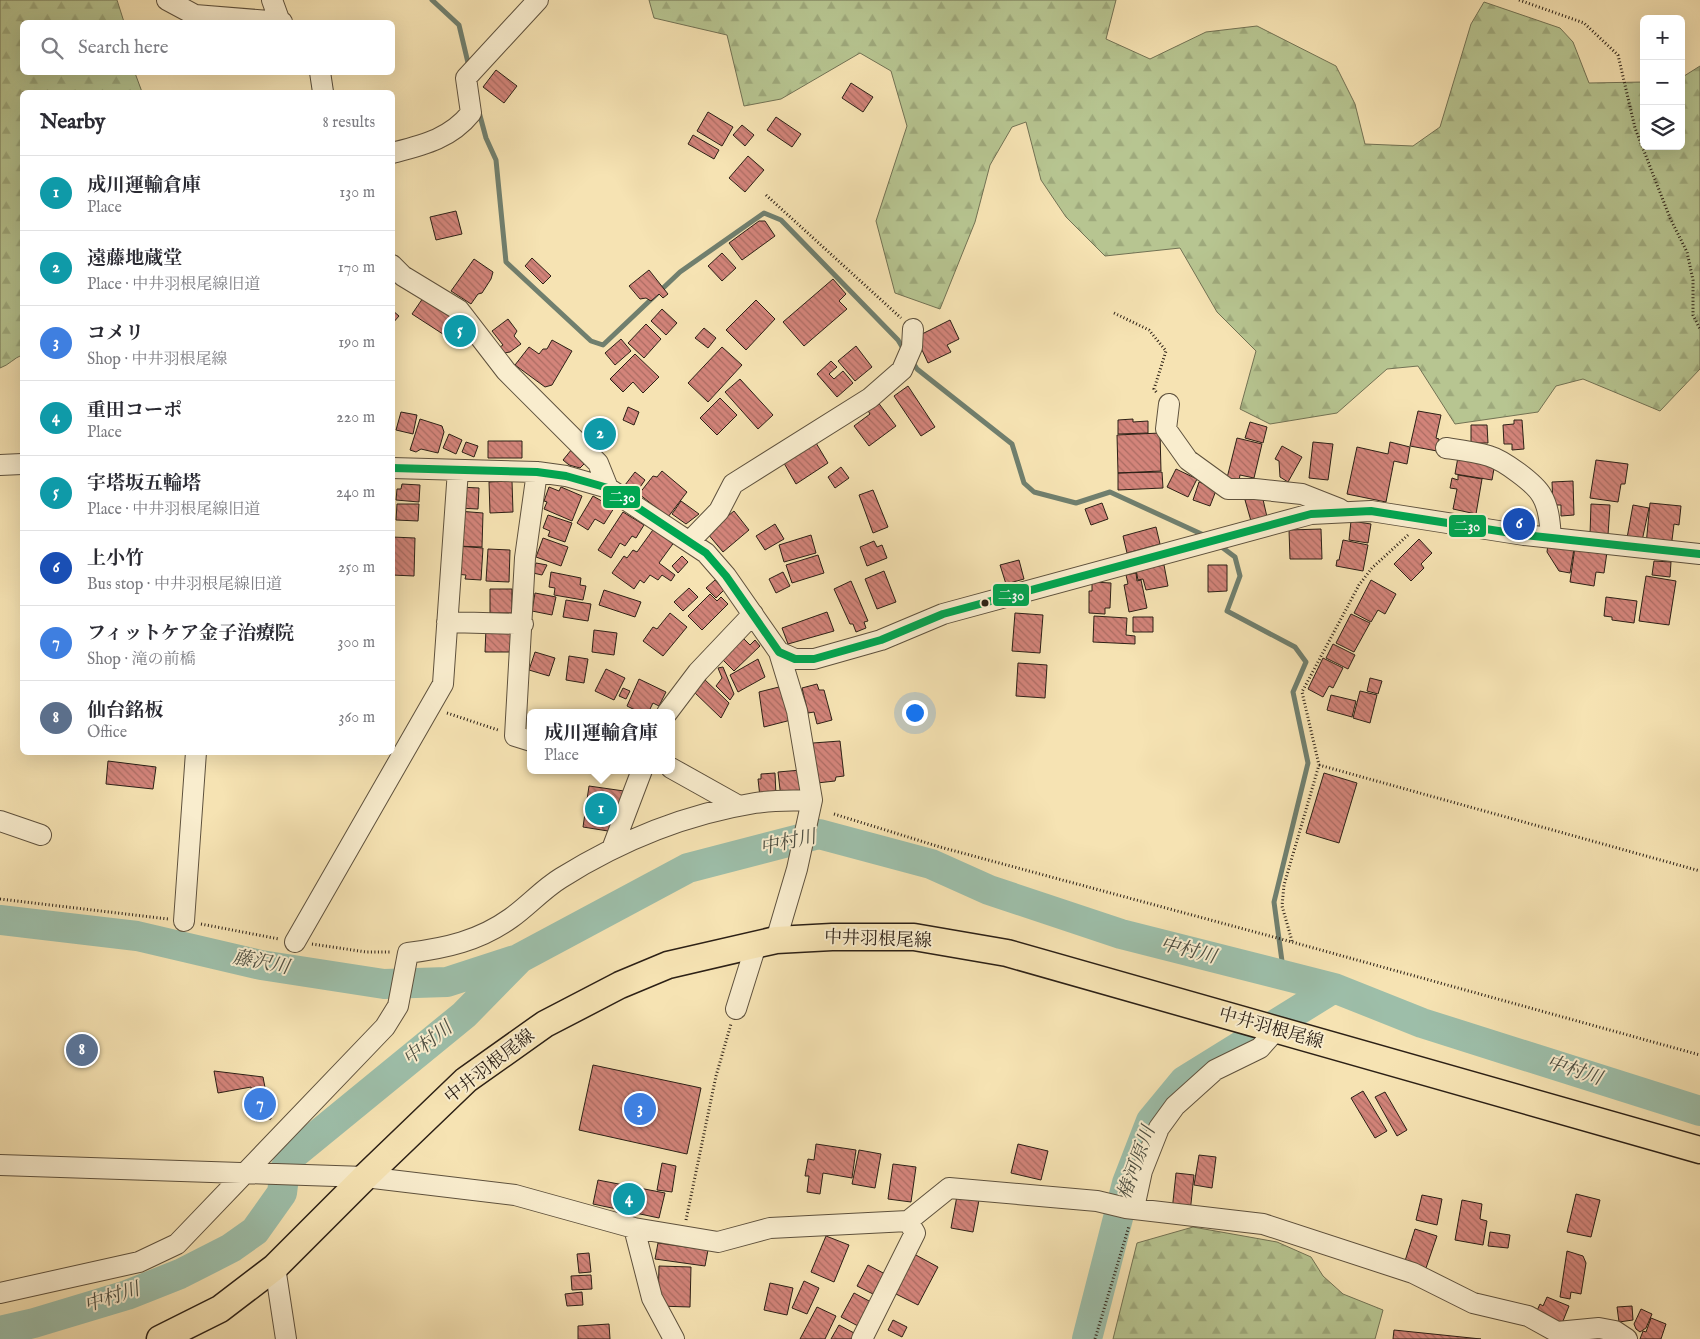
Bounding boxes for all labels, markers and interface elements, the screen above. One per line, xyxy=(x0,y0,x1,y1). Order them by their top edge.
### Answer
map controls xyxy=(1640,15,1685,150)
button: + xyxy=(1640,15,1685,60)
search box xyxy=(20,20,395,75)
icon: search xyxy=(38,34,66,62)
text: Search here xyxy=(78,36,169,60)
button: − xyxy=(1640,60,1685,105)
button: layers xyxy=(1640,105,1685,150)
text: Nearby xyxy=(40,109,105,136)
text: 8 results xyxy=(323,113,375,133)
text: 成川運輸倉庫 xyxy=(87,174,201,198)
text: 1 xyxy=(53,183,59,203)
text: 130 m xyxy=(339,183,375,203)
text: Place xyxy=(87,198,122,218)
text: 遠藤地蔵堂 xyxy=(87,247,182,271)
text: 2 xyxy=(52,258,60,278)
text: 170 m xyxy=(338,258,375,278)
text: Place · 中井羽根尾線旧道 xyxy=(87,275,260,295)
pin: 5 xyxy=(444,312,476,350)
text: コメリ xyxy=(87,322,144,346)
text: 3 xyxy=(53,333,59,353)
text: 190 m xyxy=(338,333,375,353)
text: Shop · 中井羽根尾線 xyxy=(87,350,227,370)
text: 重田コーポ xyxy=(87,399,182,423)
text: 4 xyxy=(52,408,60,428)
text: 220 m xyxy=(336,408,375,428)
pin: 2 xyxy=(584,415,616,453)
text: Place xyxy=(87,423,122,443)
text: 宇塔坂五輪塔 xyxy=(87,472,201,496)
text: 5 xyxy=(53,483,59,503)
text: 240 m xyxy=(336,483,375,503)
line badge: 二30 xyxy=(602,485,641,509)
text: 二30 xyxy=(609,489,635,507)
text: Place · 中井羽根尾線旧道 xyxy=(87,500,260,520)
pin: 6 xyxy=(1503,505,1535,543)
line badge: 二30 xyxy=(1448,514,1487,538)
text: 二30 xyxy=(1454,518,1480,536)
text: 上小竹 xyxy=(87,547,144,571)
text: 6 xyxy=(53,558,59,578)
text: 250 m xyxy=(338,558,375,578)
text: Bus stop · 中井羽根尾線旧道 xyxy=(87,575,282,595)
line badge: 二30 xyxy=(992,583,1030,607)
text: 二30 xyxy=(998,587,1024,605)
unlabelled marker xyxy=(980,598,990,608)
text: フィットケア金子治療院 xyxy=(87,622,294,646)
text: 7 xyxy=(52,633,60,653)
text: 300 m xyxy=(337,633,375,653)
text: Shop · 滝の前橋 xyxy=(87,650,195,670)
text: 仙台銘板 xyxy=(87,699,163,723)
your location xyxy=(902,700,928,726)
text: 8 xyxy=(53,708,59,728)
text: 360 m xyxy=(339,708,375,728)
popup xyxy=(527,709,675,774)
text: 成川運輸倉庫 xyxy=(544,722,658,746)
text: Office xyxy=(87,723,127,743)
text: Place xyxy=(544,746,579,766)
pin: 1 xyxy=(585,790,617,828)
water label: 中村川 xyxy=(758,825,820,861)
street label: 中井羽根尾線 xyxy=(824,927,932,953)
water label: 中村川 xyxy=(1157,932,1220,970)
water label: 藤沢川 xyxy=(231,946,293,981)
street label: 中井羽根尾線 xyxy=(1216,1003,1326,1055)
water label: 中村川 xyxy=(398,1015,459,1071)
street label: 中井羽根尾線 xyxy=(440,1025,540,1109)
pin: 8 xyxy=(66,1031,98,1069)
water label: 中村川 xyxy=(1543,1051,1607,1092)
pin: 7 xyxy=(244,1085,276,1123)
pin: 3 xyxy=(624,1090,656,1128)
water label: 椿河原川 xyxy=(1113,1121,1162,1203)
pin: 4 xyxy=(613,1180,645,1218)
water label: 中村川 xyxy=(81,1277,145,1318)

